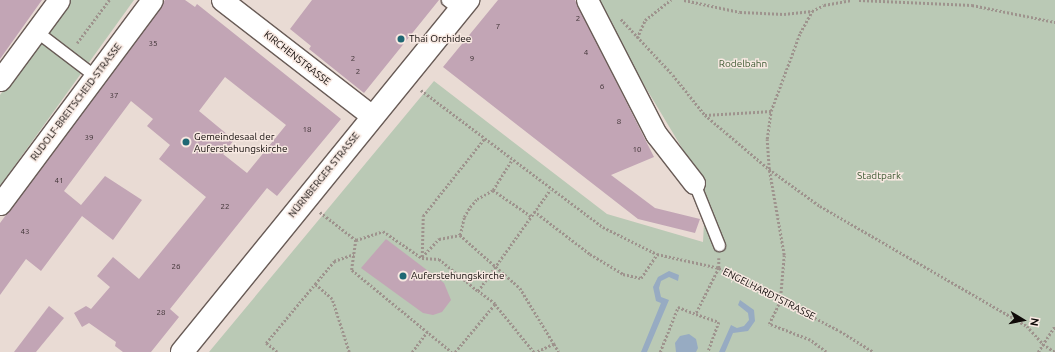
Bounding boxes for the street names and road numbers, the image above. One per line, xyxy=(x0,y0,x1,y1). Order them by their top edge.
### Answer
street label: KIRCHENSTRASSE xyxy=(262,28,332,88)
street label: RUDOLF-BREITSCHEID-STRASSE xyxy=(28,41,124,163)
street label: NÜRNBERGER STRASSE xyxy=(286,130,362,220)
street label: ENGELHARDTSTRASSE xyxy=(721,265,817,323)

